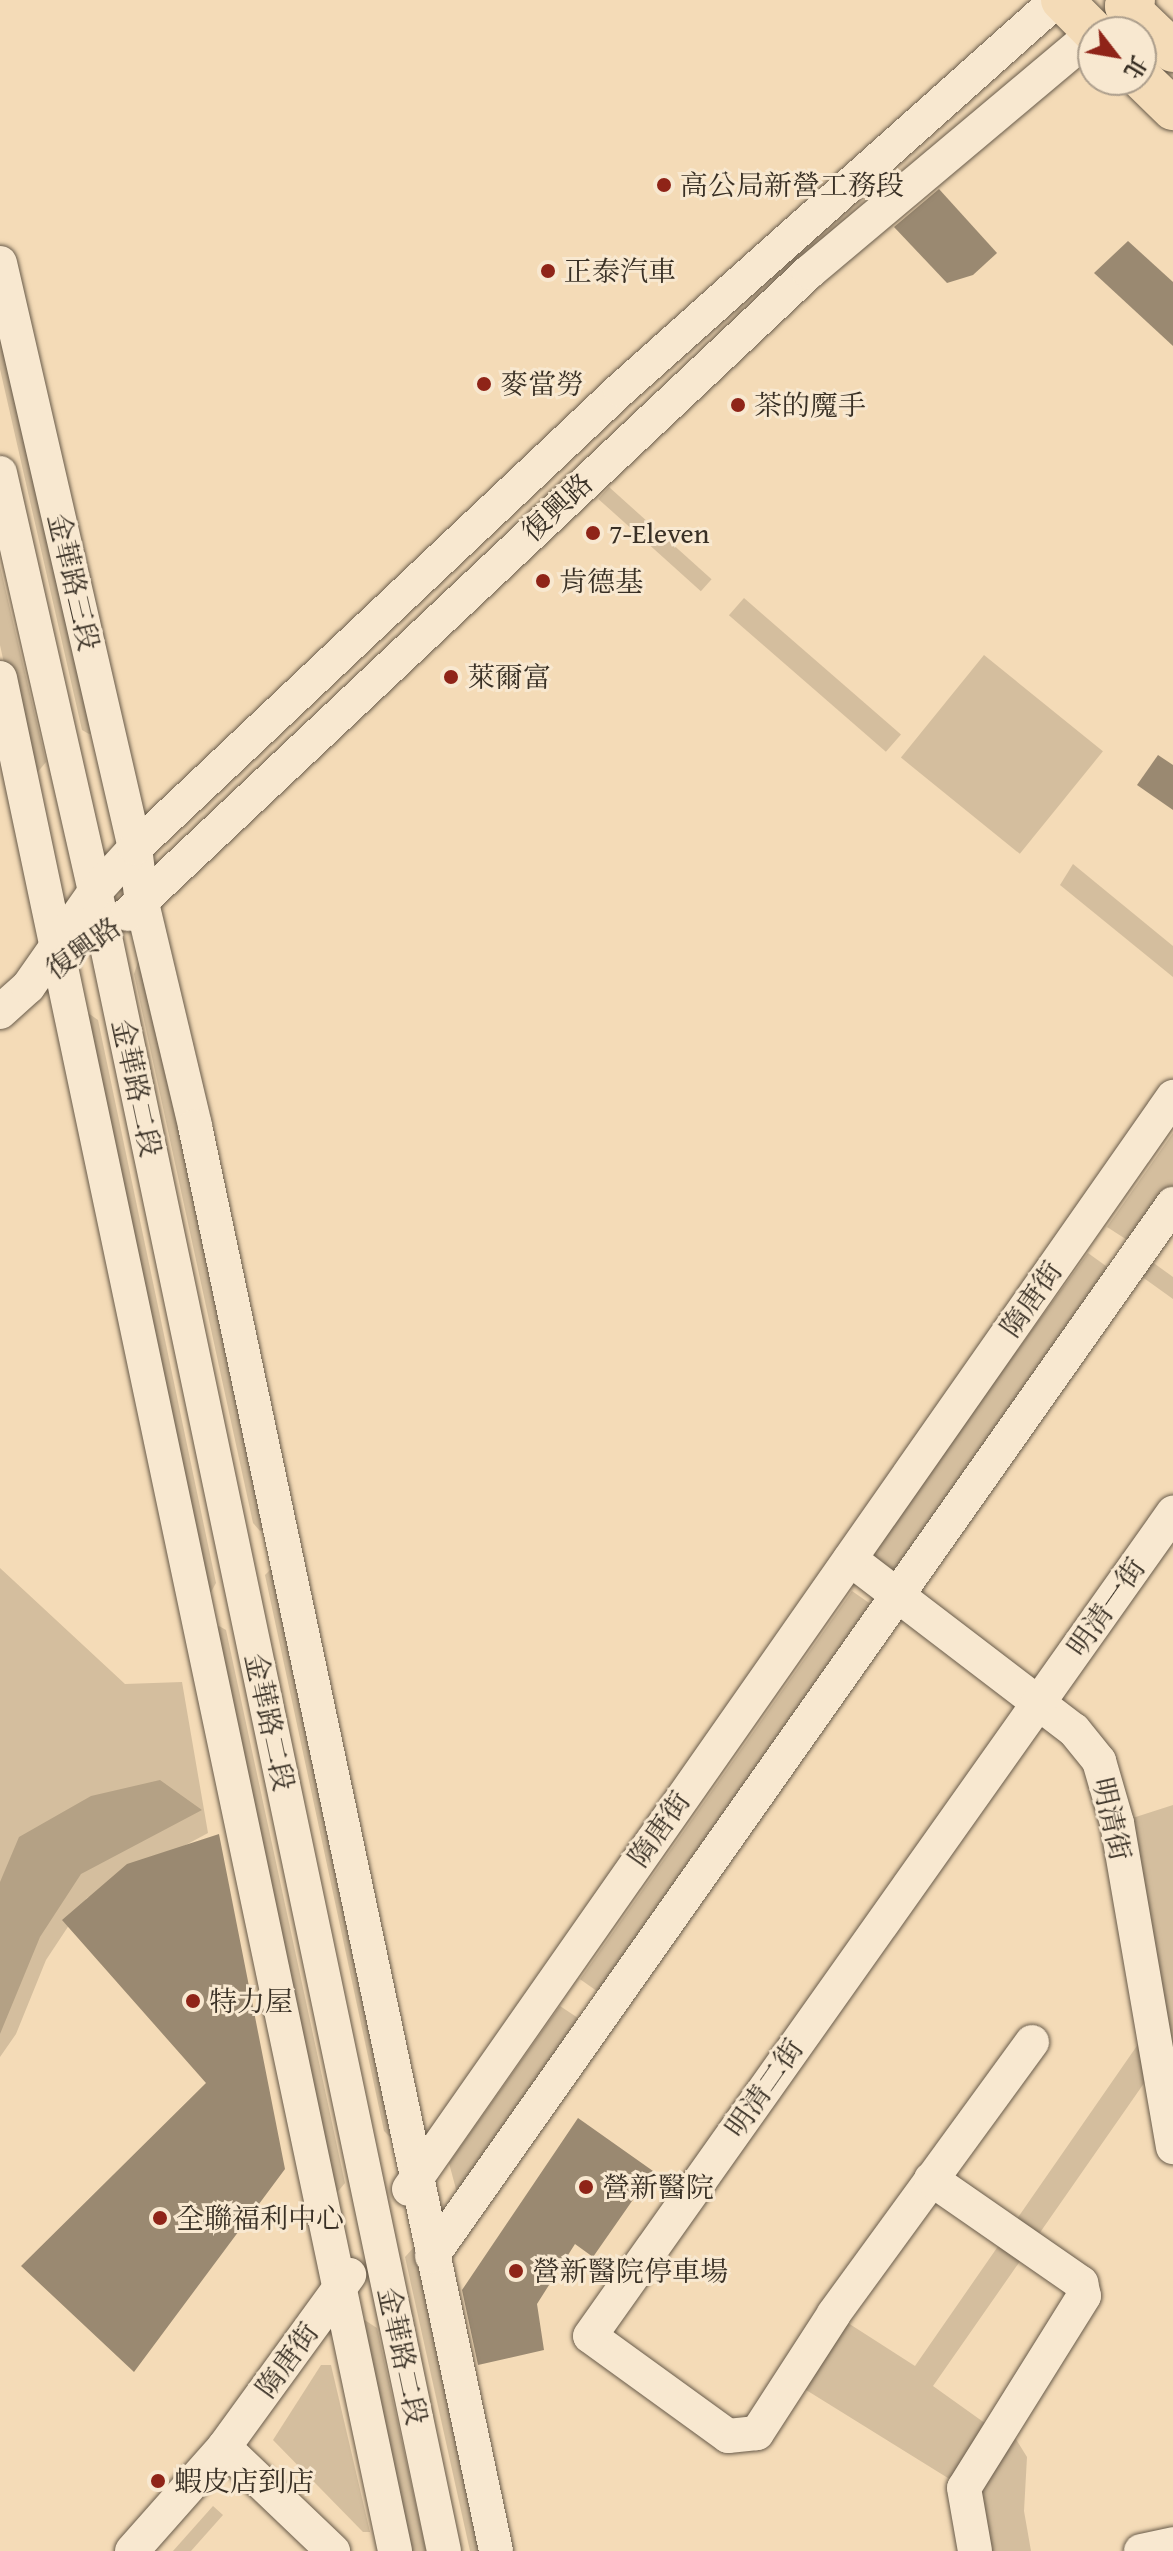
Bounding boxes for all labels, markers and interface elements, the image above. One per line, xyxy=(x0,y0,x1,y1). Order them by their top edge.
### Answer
north arrow xyxy=(1077,16,1157,96)
text: 北 xyxy=(1116,50,1155,85)
place label: 高公局新營工務段 xyxy=(680,168,904,202)
marker: 高公局新營工務段 xyxy=(655,176,673,194)
place label: 正泰汽車 xyxy=(564,254,676,288)
marker: 正泰汽車 xyxy=(539,262,557,280)
place label: 麥當勞 xyxy=(500,367,584,401)
marker: 麥當勞 xyxy=(475,375,493,393)
place label: 茶的魔手 xyxy=(754,388,866,422)
marker: 茶的魔手 xyxy=(729,396,747,414)
street label: 復興路 xyxy=(515,466,599,548)
street label: 金華路三段 xyxy=(42,510,106,654)
place label: 7-Eleven xyxy=(609,516,709,550)
marker: 7-Eleven xyxy=(584,524,602,542)
place label: 肯德基 xyxy=(559,564,643,598)
marker: 肯德基 xyxy=(534,572,552,590)
place label: 萊爾富 xyxy=(467,660,551,694)
marker: 萊爾富 xyxy=(442,668,460,686)
street label: 復興路 xyxy=(39,910,127,986)
street label: 金華路二段 xyxy=(106,1016,168,1160)
street label: 隋唐街 xyxy=(993,1255,1069,1343)
street label: 明清一街 xyxy=(1060,1551,1152,1663)
street label: 金華路二段 xyxy=(239,1650,301,1794)
street label: 明清街 xyxy=(1086,1774,1138,1864)
street label: 隋唐街 xyxy=(621,1785,697,1873)
place label: 特力屋 xyxy=(209,1984,293,2018)
marker: 特力屋 xyxy=(184,1992,202,2010)
street label: 明清二街 xyxy=(718,2032,810,2144)
place label: 營新醫院 xyxy=(602,2170,714,2204)
marker: 營新醫院 xyxy=(577,2178,595,2196)
place label: 全聯福利中心 xyxy=(176,2201,344,2235)
marker: 全聯福利中心 xyxy=(151,2209,169,2227)
place label: 營新醫院停車場 xyxy=(532,2254,728,2288)
marker: 營新醫院停車場 xyxy=(507,2262,525,2280)
street label: 金華路二段 xyxy=(372,2284,434,2428)
street label: 隋唐街 xyxy=(249,2316,325,2404)
place label: 蝦皮店到店 xyxy=(174,2464,314,2498)
marker: 蝦皮店到店 xyxy=(149,2472,167,2490)

